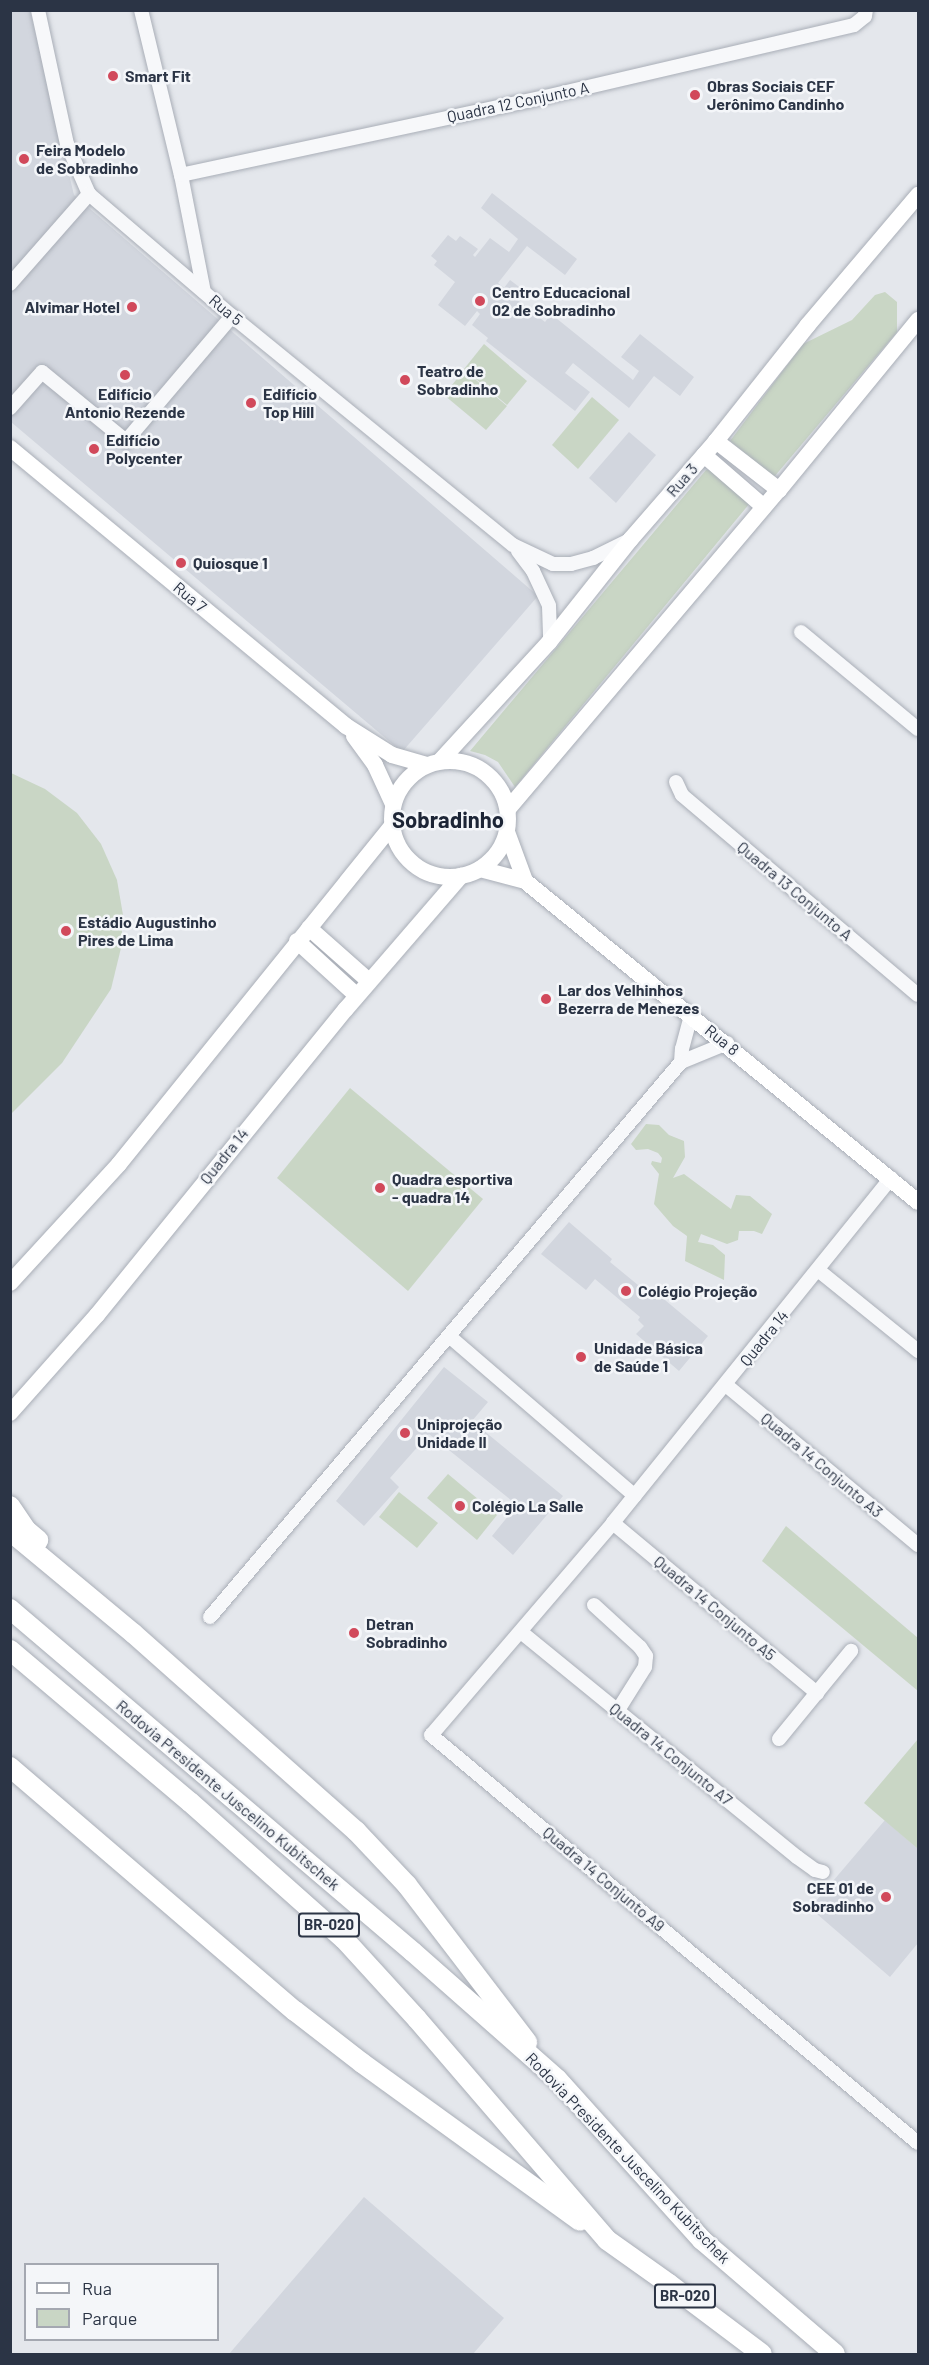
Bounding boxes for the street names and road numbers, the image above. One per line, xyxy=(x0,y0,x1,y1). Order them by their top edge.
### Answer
street label: Quadra 12 Conjunto A xyxy=(445,78,591,126)
street label: Rua 5 xyxy=(205,290,247,330)
street label: Rua 3 xyxy=(662,459,702,501)
street label: Rua 7 xyxy=(170,578,210,616)
street label: Quadra 13 Conjunto A xyxy=(734,837,856,945)
street label: Rua 8 xyxy=(701,1021,743,1059)
street label: Quadra 14 xyxy=(196,1124,252,1188)
street label: Quadra 14 xyxy=(736,1306,792,1370)
street label: Quadra 14 Conjunto A3 xyxy=(757,1408,887,1522)
street label: Quadra 14 Conjunto A5 xyxy=(650,1551,780,1665)
street label: Rodovia Presidente Juscelino Kubitschek xyxy=(112,1696,344,1894)
street label: Quadra 14 Conjunto A7 xyxy=(606,1699,736,1809)
street label: Quadra 14 Conjunto A9 xyxy=(539,1822,669,1936)
road number: BR-020 xyxy=(298,1913,360,1937)
street label: Rodovia Presidente Juscelino Kubitschek xyxy=(522,2049,734,2267)
road number: BR-020 xyxy=(654,2284,716,2308)

